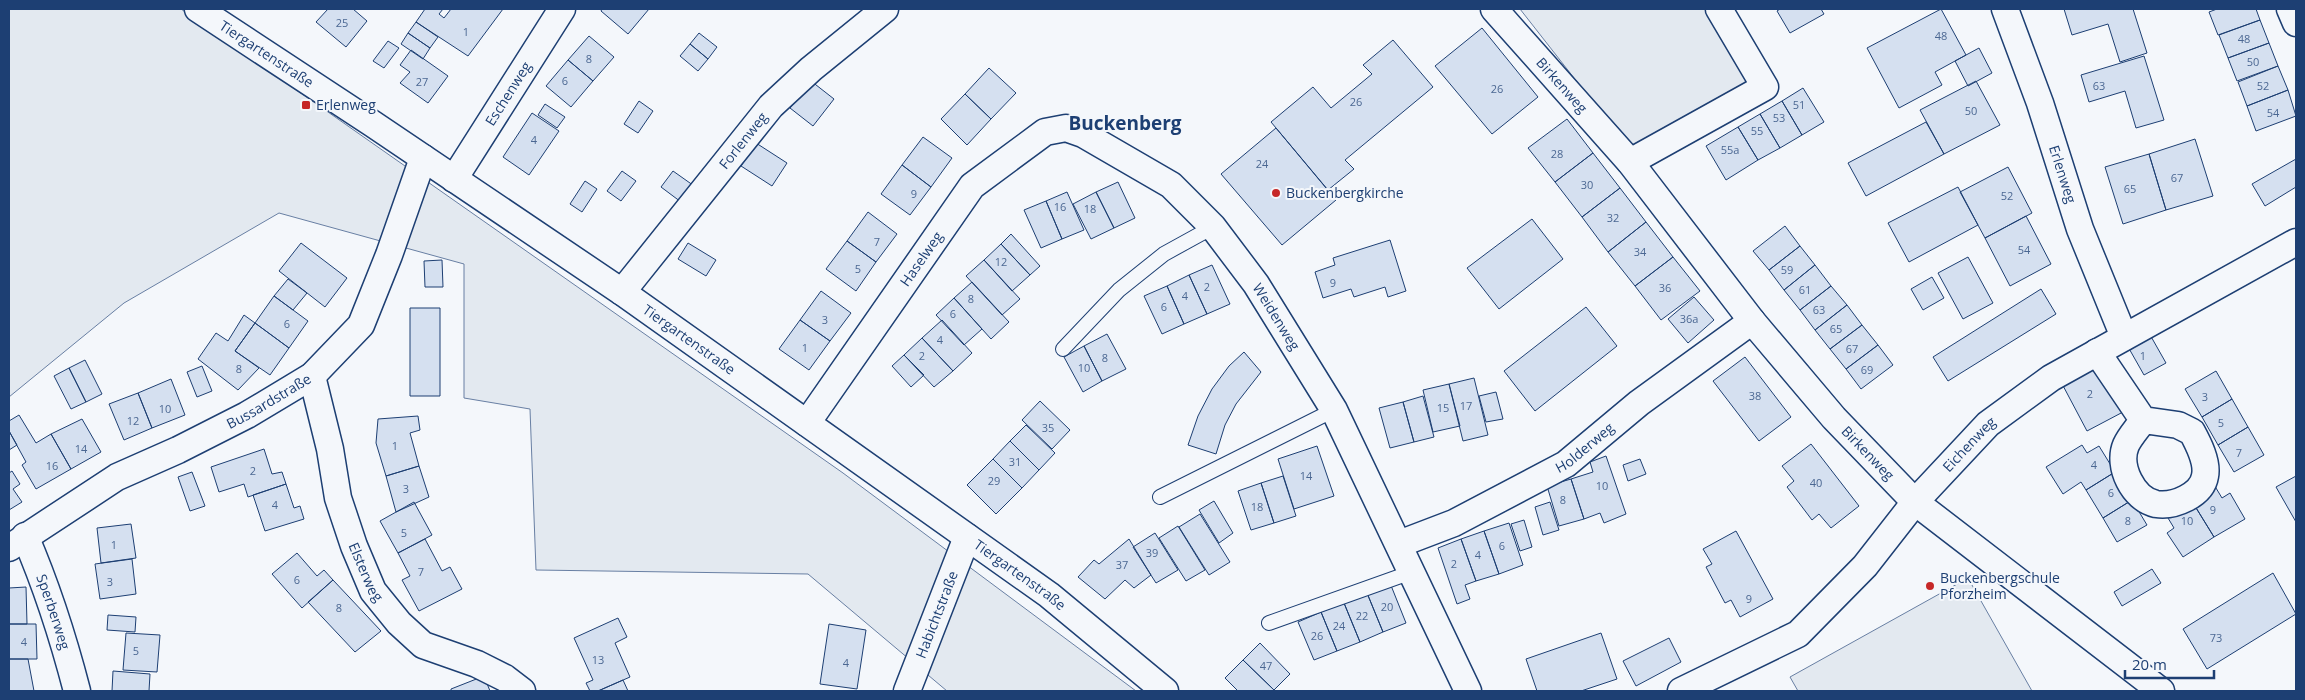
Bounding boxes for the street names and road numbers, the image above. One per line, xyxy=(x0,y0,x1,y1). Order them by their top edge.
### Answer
street label: Tiergartenstraße xyxy=(216,16,318,92)
street label: Birkenweg xyxy=(1532,53,1592,117)
street label: Eschenweg xyxy=(480,57,535,129)
street label: Forlenweg xyxy=(714,108,772,173)
street label: Erlenweg xyxy=(2045,143,2081,206)
street label: Haselweg xyxy=(895,227,947,290)
street label: Weidenweg xyxy=(1249,279,1305,354)
street label: Tiergartenstraße xyxy=(639,300,739,379)
street label: Bussardstraße xyxy=(223,369,314,433)
street label: Eichenweg xyxy=(1938,412,1999,476)
street label: Holderweg xyxy=(1552,418,1618,477)
street label: Birkenweg xyxy=(1838,422,1899,484)
street label: Tiergartenstraße xyxy=(970,535,1070,614)
street label: Elsterweg xyxy=(345,539,388,606)
street label: Habichtstraße xyxy=(911,568,962,661)
street label: Sperberweg xyxy=(32,571,75,652)

